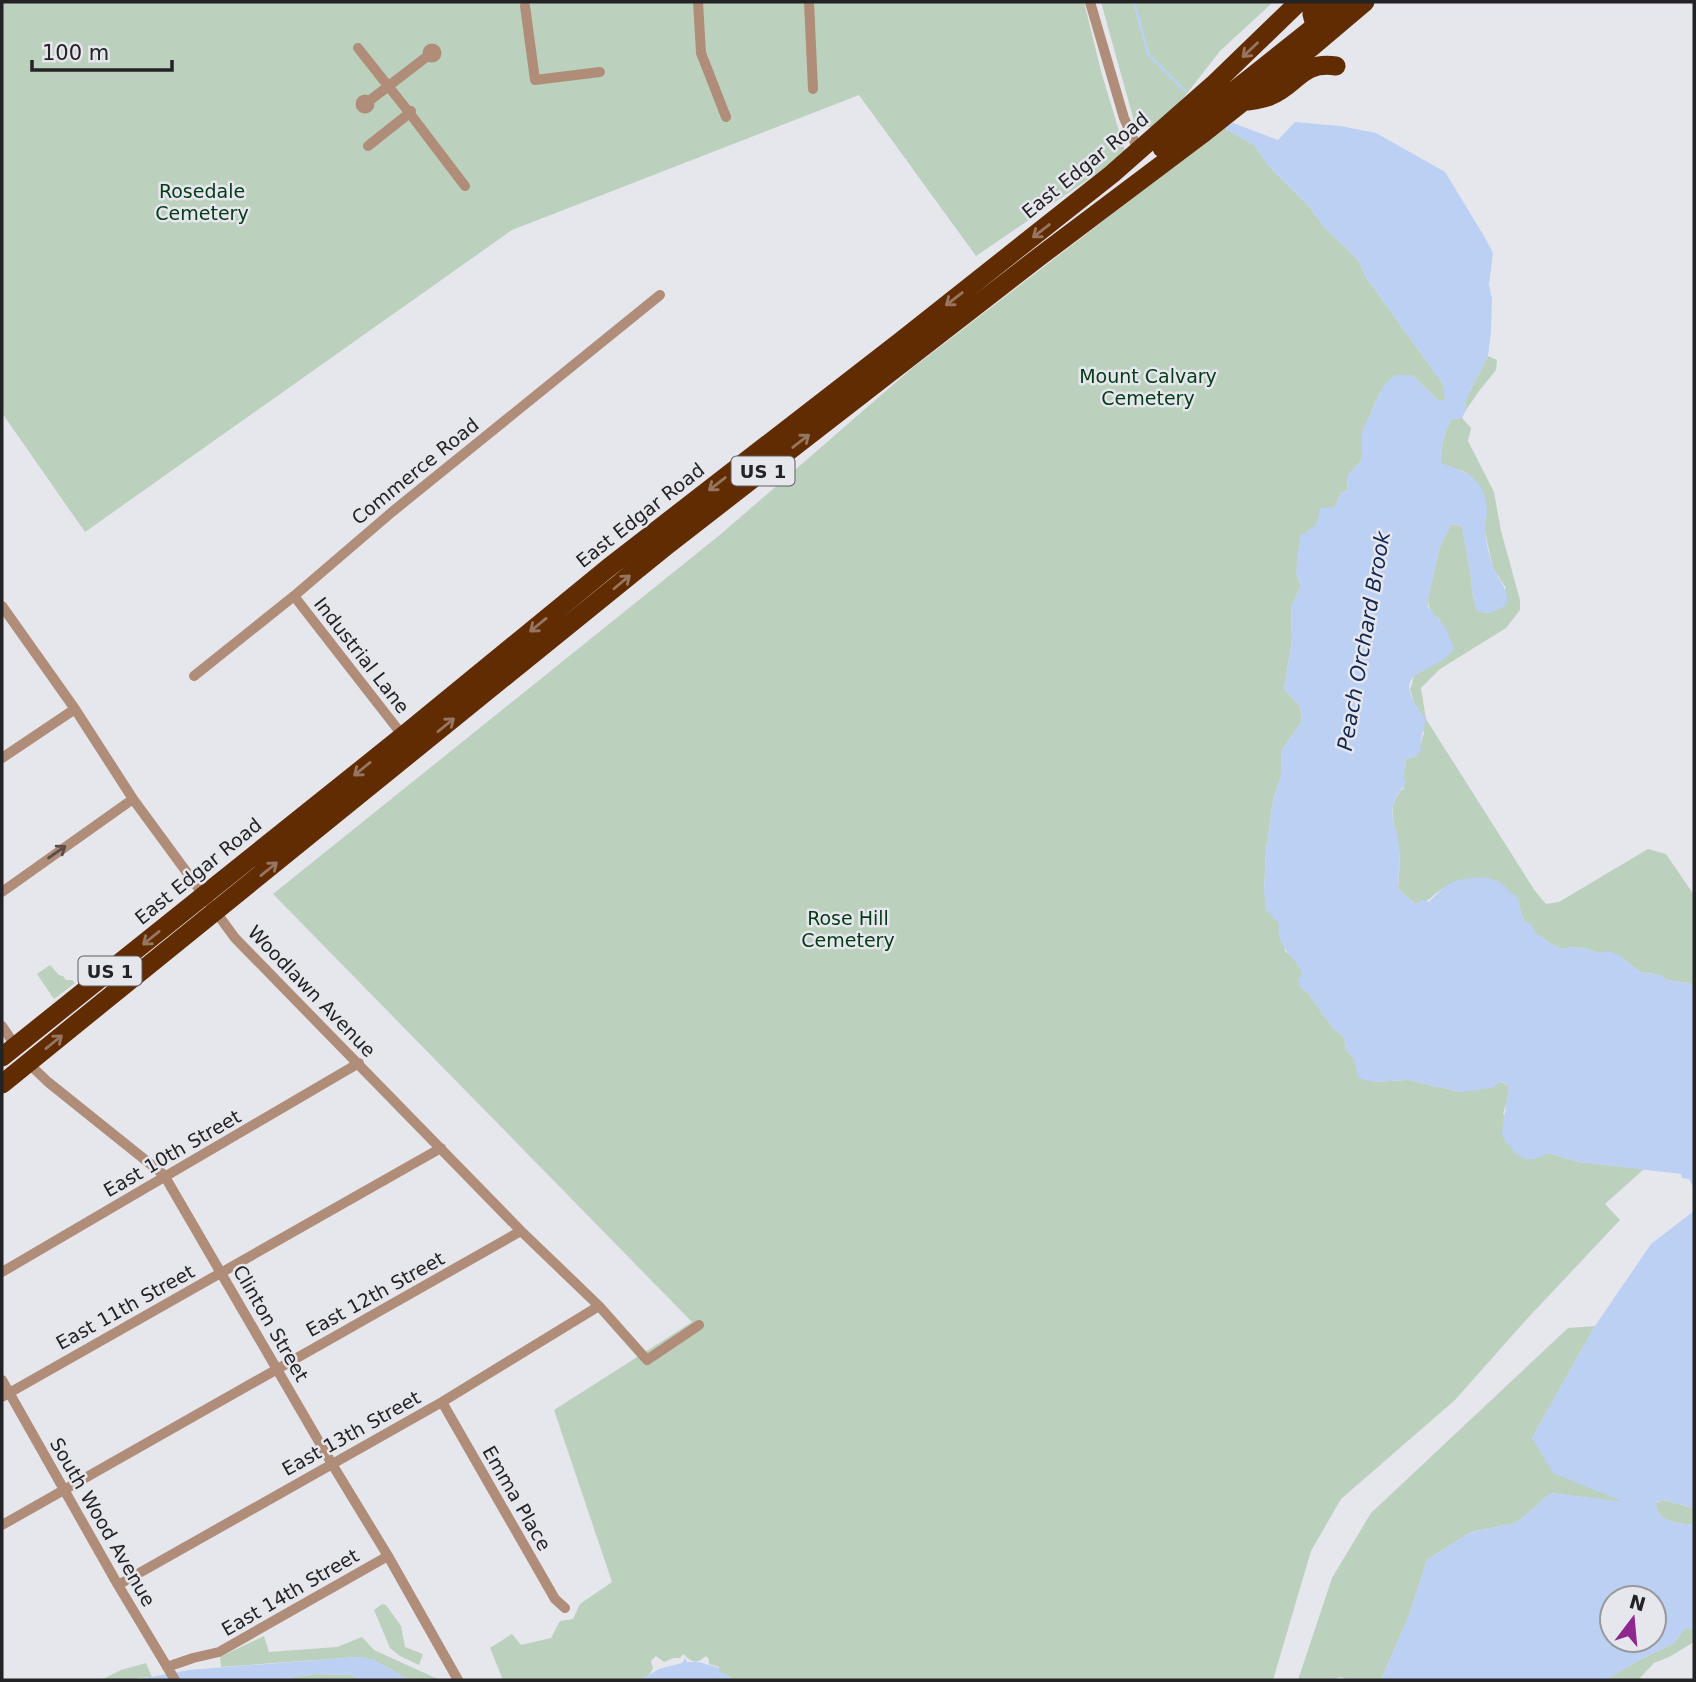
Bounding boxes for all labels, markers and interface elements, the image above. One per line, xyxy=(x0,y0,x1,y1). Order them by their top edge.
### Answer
scale bar xyxy=(32,28,172,72)
text: 100 m xyxy=(42,41,109,65)
one-way arrow xyxy=(1241,42,1259,58)
street label: East Edgar Road xyxy=(1017,107,1153,223)
park label: Rosedale Cemetery xyxy=(155,180,249,224)
one-way arrow xyxy=(1032,224,1050,239)
one-way arrow xyxy=(946,292,964,307)
park label: Mount Calvary Cemetery xyxy=(1079,365,1217,409)
street label: Commerce Road xyxy=(347,413,483,529)
one-way arrow xyxy=(791,434,810,449)
road number: US 1 xyxy=(732,457,794,486)
street label: East Edgar Road xyxy=(572,458,708,572)
one-way arrow xyxy=(708,477,726,492)
water label: Peach Orchard Brook xyxy=(1333,529,1395,753)
one-way arrow xyxy=(613,574,631,590)
street label: Industrial Lane xyxy=(310,593,414,717)
one-way arrow xyxy=(530,618,548,633)
one-way arrow xyxy=(436,718,454,733)
one-way arrow xyxy=(353,761,372,776)
street label: East Edgar Road xyxy=(130,813,266,929)
one-way arrow xyxy=(47,845,66,859)
one-way arrow xyxy=(259,861,277,876)
park label: Rose Hill Cemetery xyxy=(801,907,895,951)
street label: Woodlawn Avenue xyxy=(244,921,380,1061)
one-way arrow xyxy=(142,930,160,946)
road number: US 1 xyxy=(78,956,142,986)
one-way arrow xyxy=(45,1034,63,1050)
street label: East 10th Street xyxy=(100,1105,244,1201)
street label: East 12th Street xyxy=(302,1247,448,1341)
street label: East 11th Street xyxy=(52,1260,198,1354)
street label: Clinton Street xyxy=(229,1261,313,1385)
street label: East 13th Street xyxy=(278,1386,424,1480)
street label: South Wood Avenue xyxy=(46,1434,160,1610)
street label: Emma Place xyxy=(478,1442,556,1554)
street label: East 14th Street xyxy=(218,1544,362,1640)
north arrow xyxy=(1598,1584,1668,1654)
text: N xyxy=(1627,1590,1648,1615)

